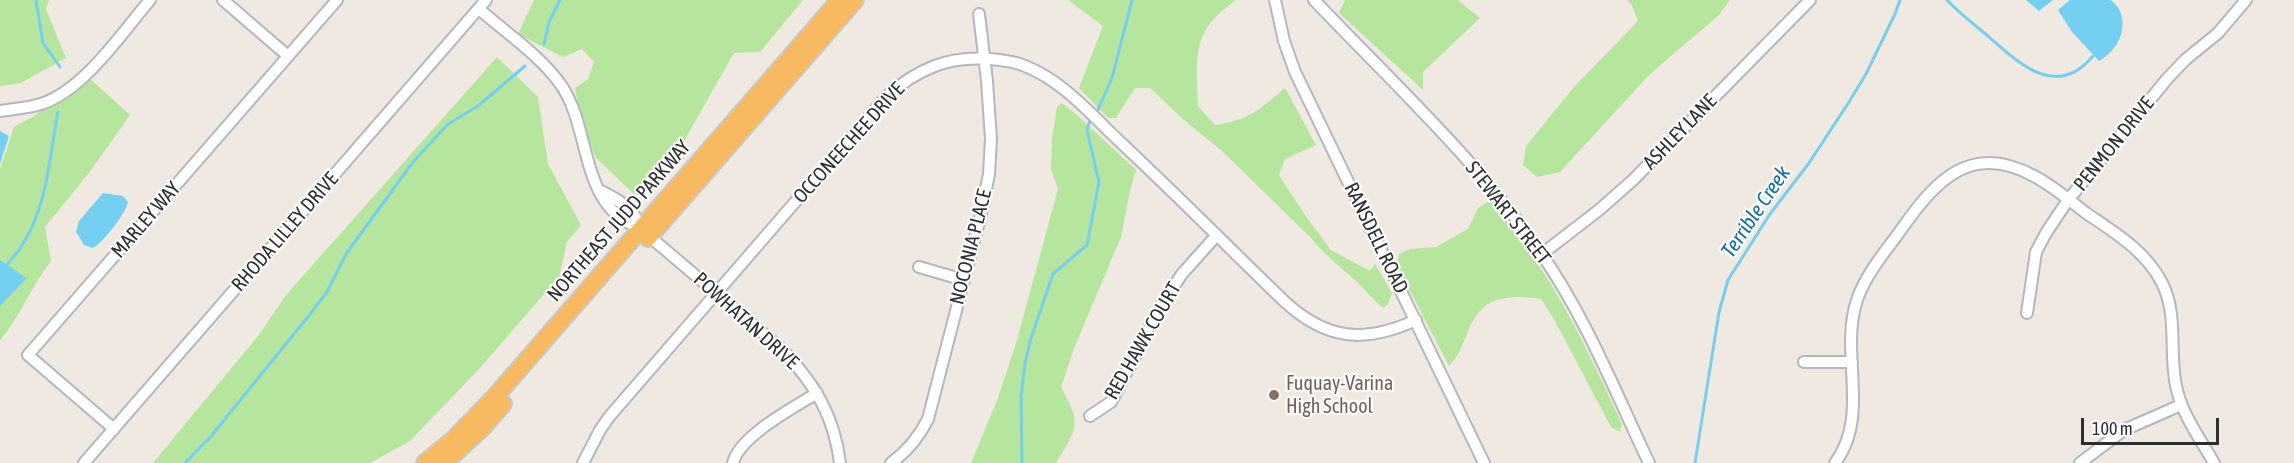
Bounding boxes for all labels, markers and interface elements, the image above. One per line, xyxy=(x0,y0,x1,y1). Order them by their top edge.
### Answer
street label: OCCONEECHEE DRIVE xyxy=(788,78,910,208)
street label: ASHLEY LANE xyxy=(1638,89,1722,175)
street label: PENMON DRIVE xyxy=(2069,92,2159,196)
street label: NORTHEAST JUDD PARKWAY xyxy=(542,135,696,307)
street label: STEWART STREET xyxy=(1460,157,1556,269)
water label: Terrible Creek xyxy=(1716,161,1796,263)
street label: RHODA LILLEY DRIVE xyxy=(227,167,343,297)
street label: MARLEY WAY xyxy=(106,177,186,263)
street label: RANSDELL ROAD xyxy=(1339,179,1413,297)
street label: NOCONIA PLACE xyxy=(945,187,997,307)
street label: POWHATAN DRIVE xyxy=(688,267,804,375)
street label: RED HAWK COURT xyxy=(1100,278,1186,404)
place label: Fuquay-Varina High School xyxy=(1286,372,1393,419)
marker: Fuquay-Varina High School xyxy=(1267,388,1281,402)
scale bar xyxy=(2084,406,2222,444)
text: 100 m xyxy=(2092,418,2133,439)

